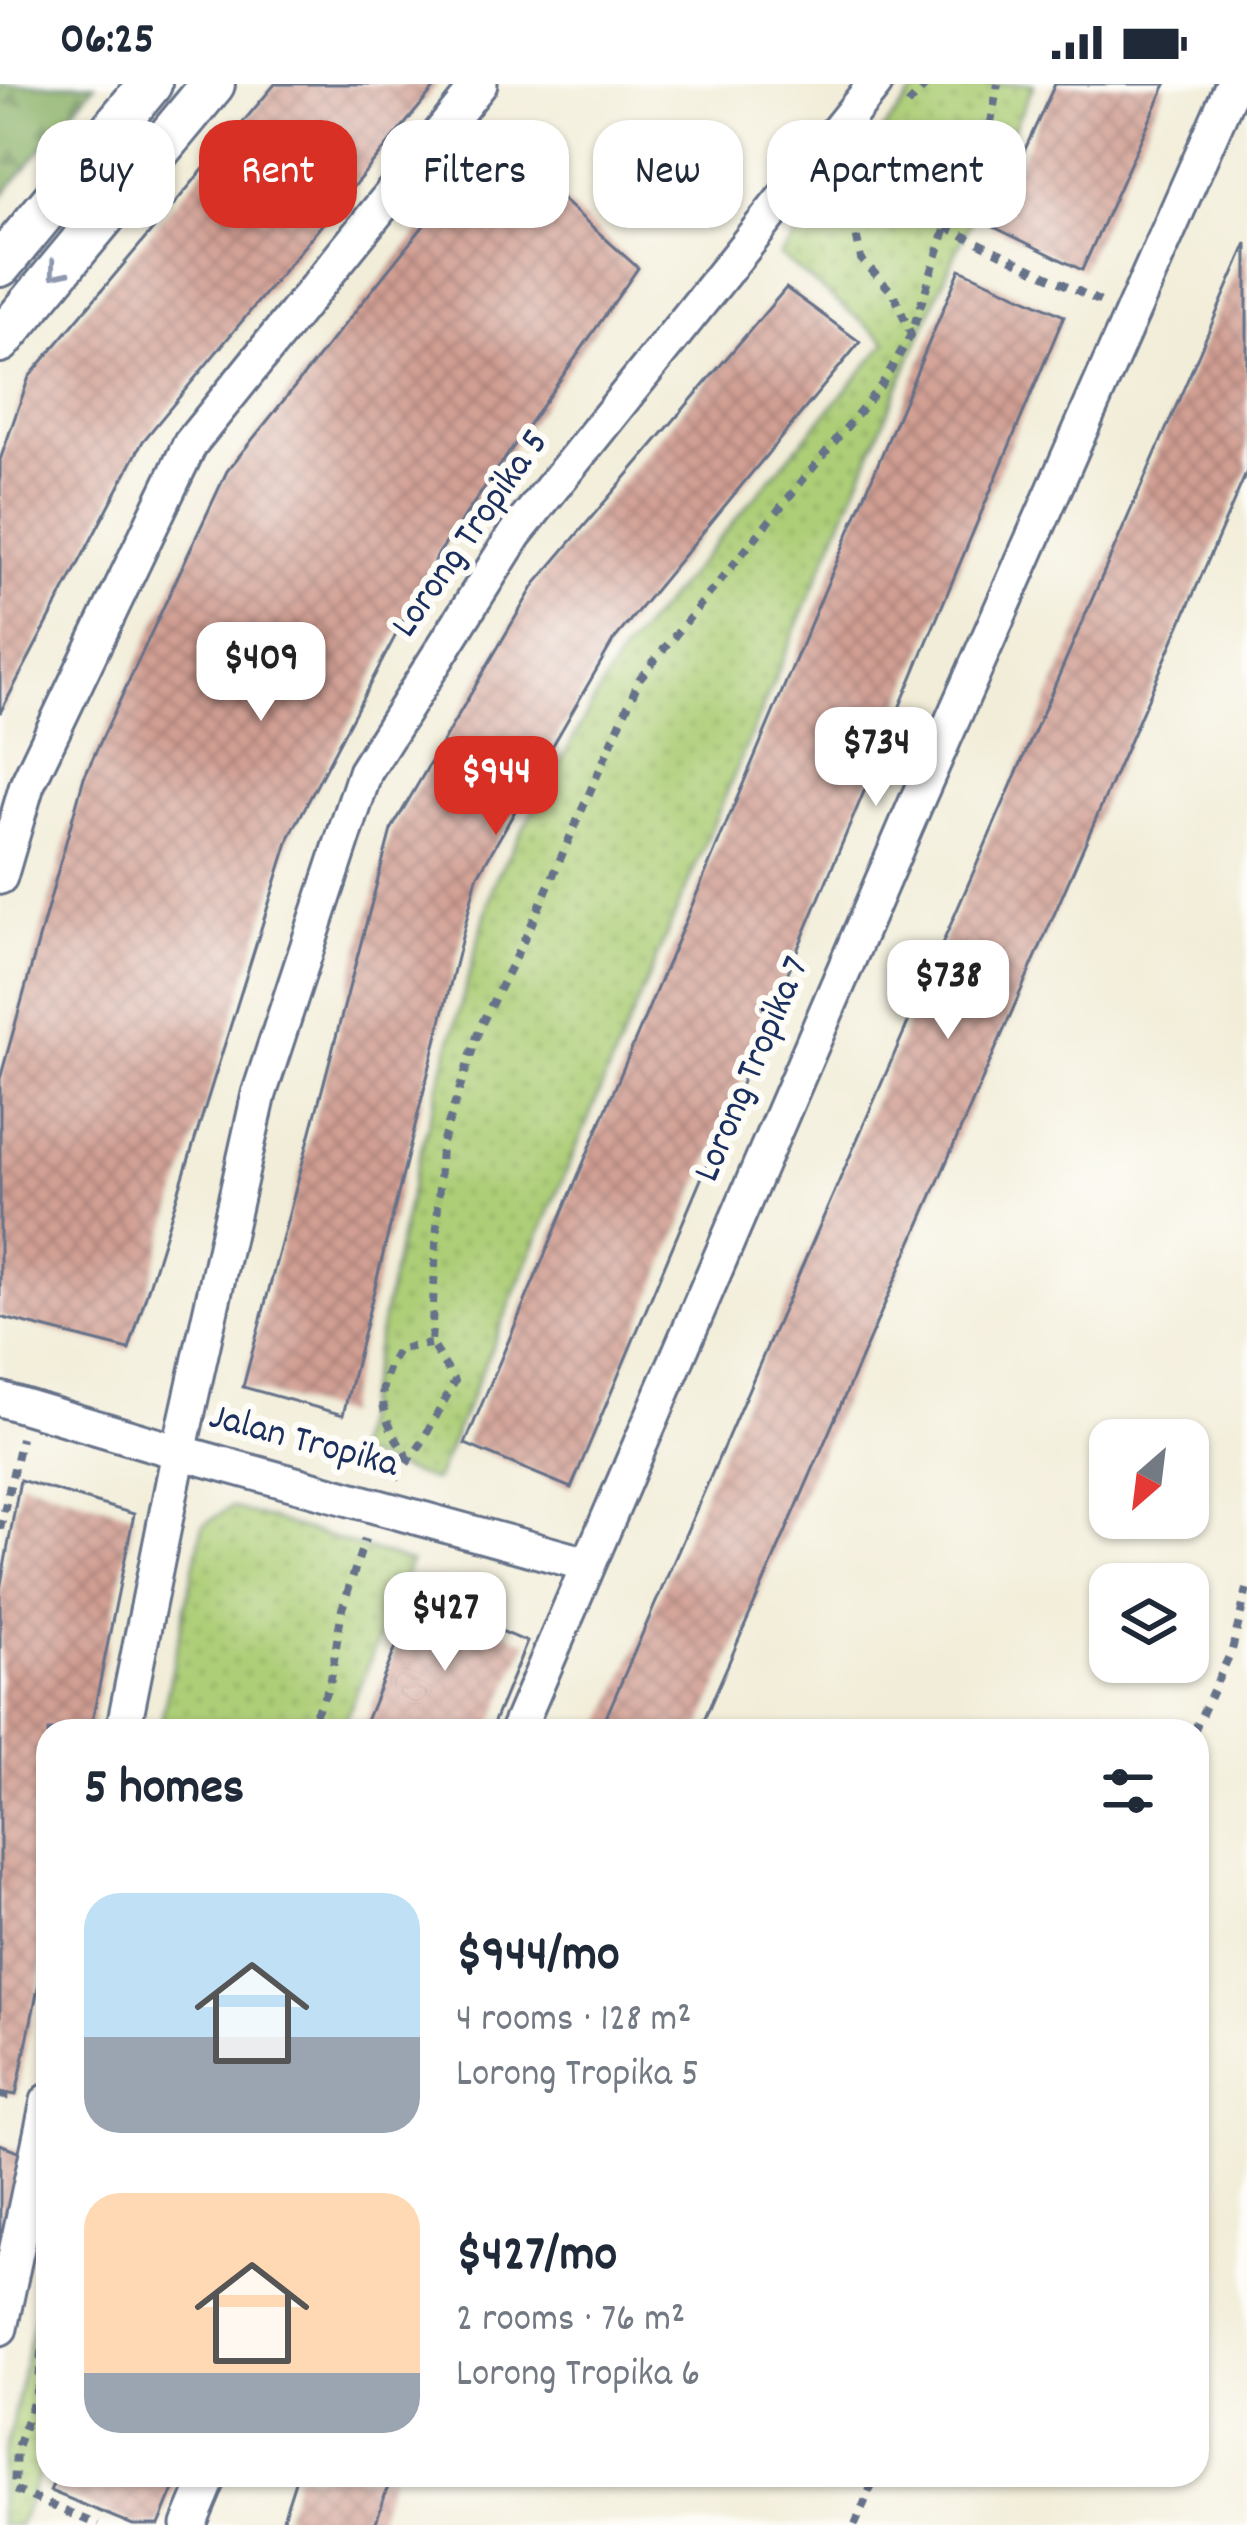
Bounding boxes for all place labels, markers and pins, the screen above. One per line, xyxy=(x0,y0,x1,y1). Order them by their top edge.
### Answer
pin: $409 xyxy=(190,622,332,724)
pin: $734 xyxy=(805,707,947,809)
pin: $944 xyxy=(425,736,567,838)
pin: $738 xyxy=(877,940,1019,1042)
pin: $427 xyxy=(374,1572,516,1674)

